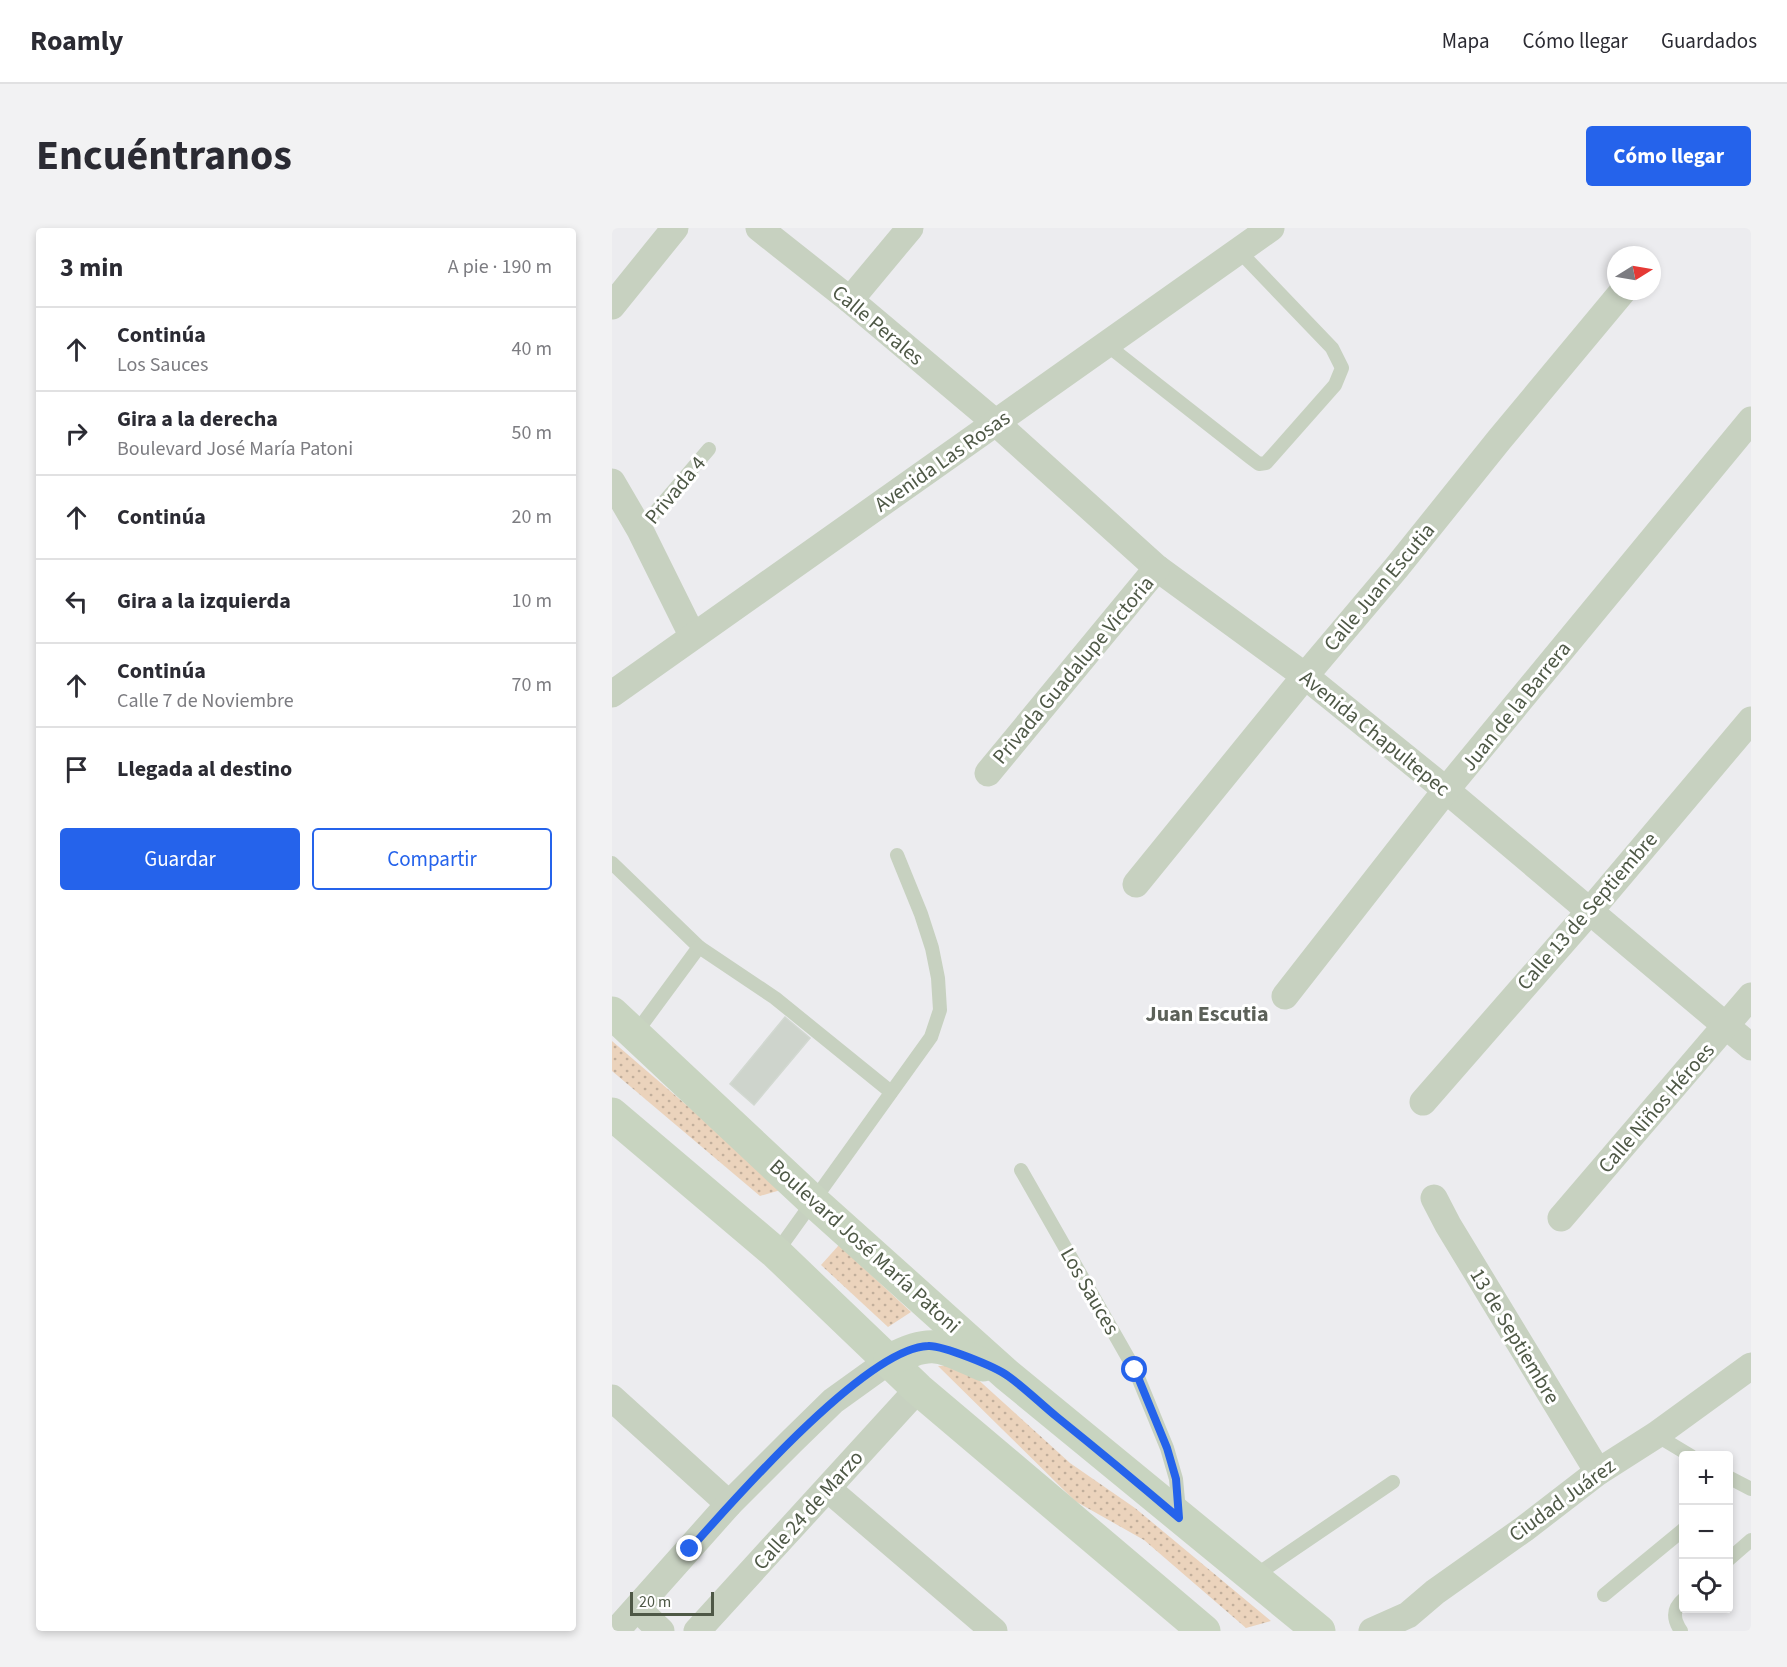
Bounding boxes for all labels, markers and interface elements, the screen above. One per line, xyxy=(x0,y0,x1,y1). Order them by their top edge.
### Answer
text: Roamly xyxy=(30,21,123,61)
text: Mapa xyxy=(1442,26,1490,56)
text: Cómo llegar xyxy=(1523,26,1628,56)
text: Guardados xyxy=(1661,26,1757,56)
text: Encuéntranos xyxy=(36,126,292,186)
button: Cómo llegar xyxy=(1586,126,1751,186)
north arrow xyxy=(1607,246,1661,300)
text: 3 min xyxy=(60,249,123,286)
text: A pie · 190 m xyxy=(448,253,552,281)
street label: Calle Perales xyxy=(826,278,931,372)
text: Continúa xyxy=(117,319,206,351)
icon: ahead xyxy=(60,333,93,366)
text: 40 m xyxy=(512,335,552,363)
text: Los Sauces xyxy=(117,351,208,379)
text: Gira a la derecha xyxy=(117,403,278,435)
street label: Avenida Las Rosas xyxy=(868,403,1016,519)
icon: right xyxy=(60,417,93,450)
text: 50 m xyxy=(512,419,552,447)
text: Boulevard José María Patoni xyxy=(117,435,353,463)
street label: Privada 4 xyxy=(637,449,713,531)
icon: ahead xyxy=(60,501,93,534)
text: Continúa xyxy=(117,501,206,533)
text: 20 m xyxy=(512,503,552,531)
street label: Calle Juan Escutia xyxy=(1316,516,1442,658)
street label: Privada Guadalupe Victoria xyxy=(985,569,1161,771)
icon: left xyxy=(60,585,93,618)
text: Gira a la izquierda xyxy=(117,585,291,617)
text: 10 m xyxy=(512,587,552,615)
street label: Juan de la Barrera xyxy=(1454,635,1578,777)
text: Continúa xyxy=(117,655,206,687)
street label: Avenida Chapultepec xyxy=(1293,663,1457,803)
icon: ahead xyxy=(60,669,93,702)
text: 70 m xyxy=(512,671,552,699)
text: Calle 7 de Noviembre xyxy=(117,687,294,715)
icon: arrive xyxy=(60,753,93,786)
text: Llegada al destino xyxy=(117,753,292,785)
street label: Calle 13 de Septiembre xyxy=(1510,825,1664,997)
button: Guardar xyxy=(60,828,300,890)
button: Compartir xyxy=(312,828,552,890)
district label: Juan Escutia xyxy=(1146,998,1268,1030)
street label: Calle Niños Héroes xyxy=(1591,1036,1721,1180)
street label: Boulevard José María Patoni xyxy=(763,1152,967,1340)
street label: Los Sauces xyxy=(1053,1242,1127,1340)
street label: 13 de Septiembre xyxy=(1463,1263,1567,1409)
route start xyxy=(1121,1356,1147,1382)
street label: Calle 24 de Marzo xyxy=(746,1443,870,1577)
street label: Ciudad Juárez xyxy=(1503,1451,1622,1549)
map controls xyxy=(1679,1451,1733,1613)
button: + xyxy=(1679,1451,1733,1505)
button: − xyxy=(1679,1505,1733,1559)
route end xyxy=(676,1535,702,1561)
button: locate xyxy=(1679,1559,1733,1613)
scale bar xyxy=(630,1589,714,1616)
text: 20 m xyxy=(639,1591,671,1613)

